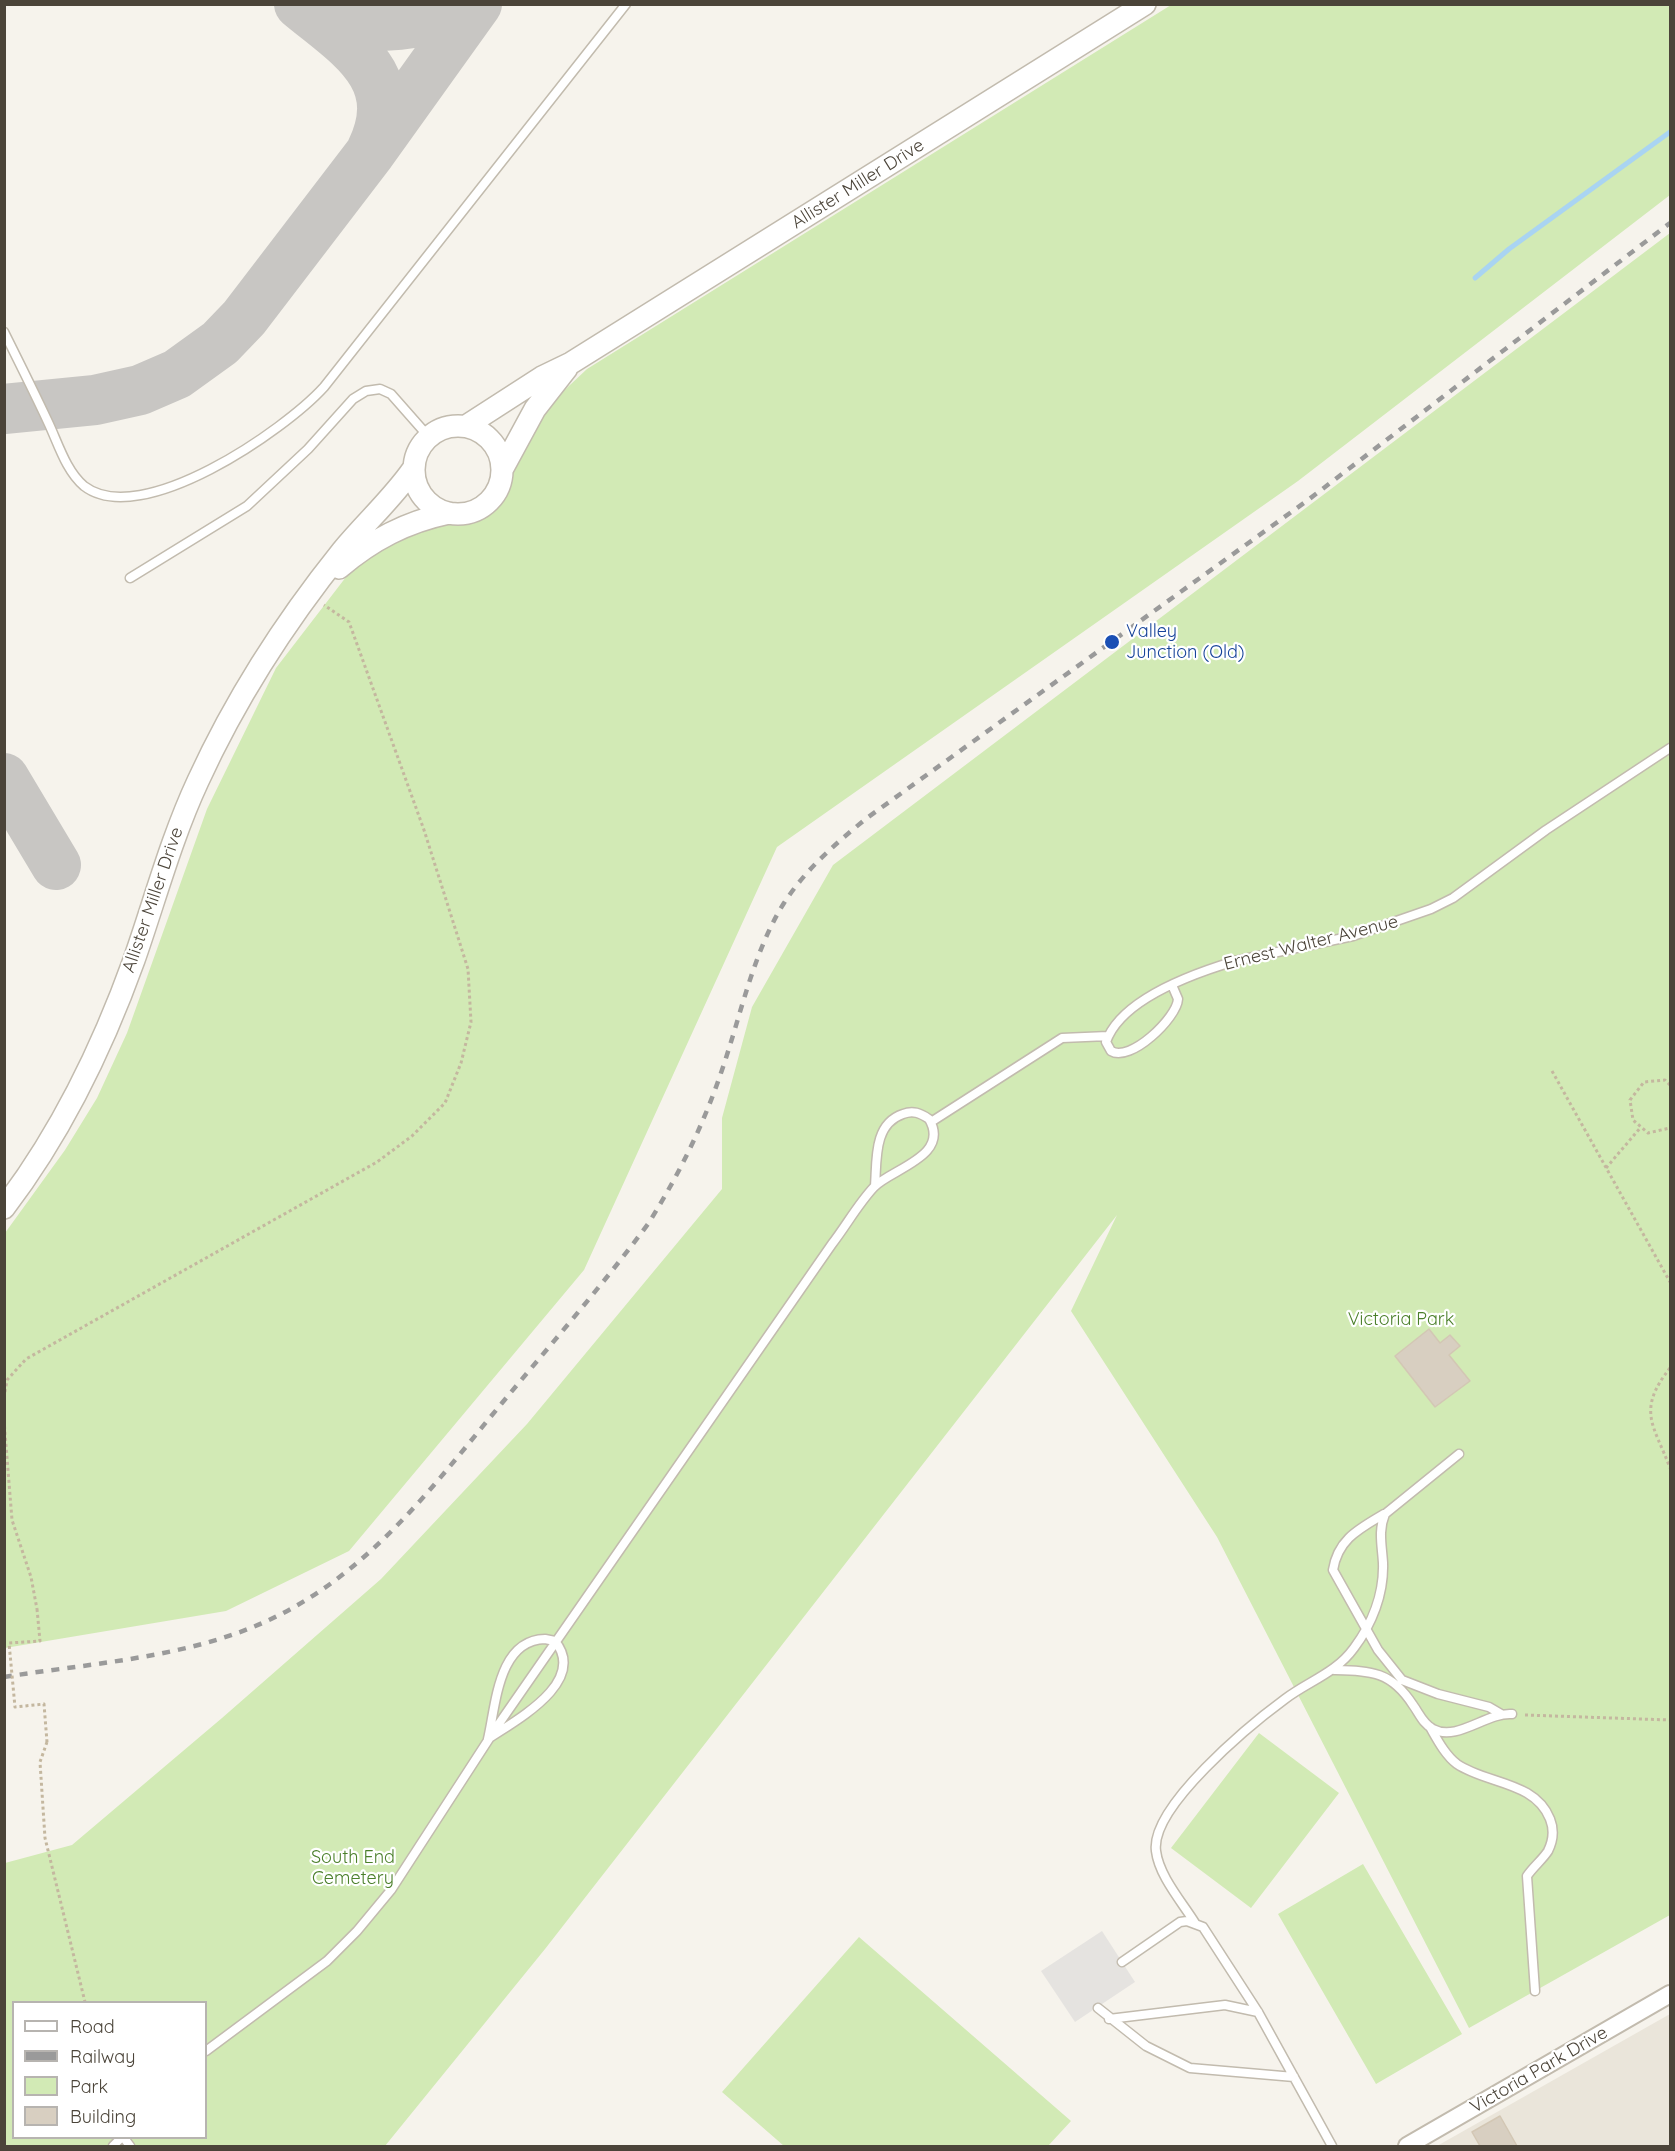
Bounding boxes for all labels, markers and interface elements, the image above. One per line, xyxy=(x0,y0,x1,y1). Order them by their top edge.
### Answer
street label: Allister Miller Drive xyxy=(788,134,928,234)
place label: Valley Junction (Old) xyxy=(1126,621,1245,664)
marker: Valley Junction (Old) xyxy=(1103,633,1121,651)
street label: Allister Miller Drive xyxy=(118,824,188,976)
street label: Ernest Walter Avenue xyxy=(1222,911,1400,975)
park label: Victoria Park xyxy=(1348,1309,1454,1331)
park label: South End Cemetery xyxy=(311,1847,395,1890)
legend xyxy=(12,2001,207,2139)
text: Road xyxy=(70,2015,115,2038)
street label: Victoria Park Drive xyxy=(1466,2022,1612,2118)
text: Railway xyxy=(70,2045,136,2068)
text: Park xyxy=(70,2075,108,2098)
text: Building xyxy=(70,2105,136,2128)

